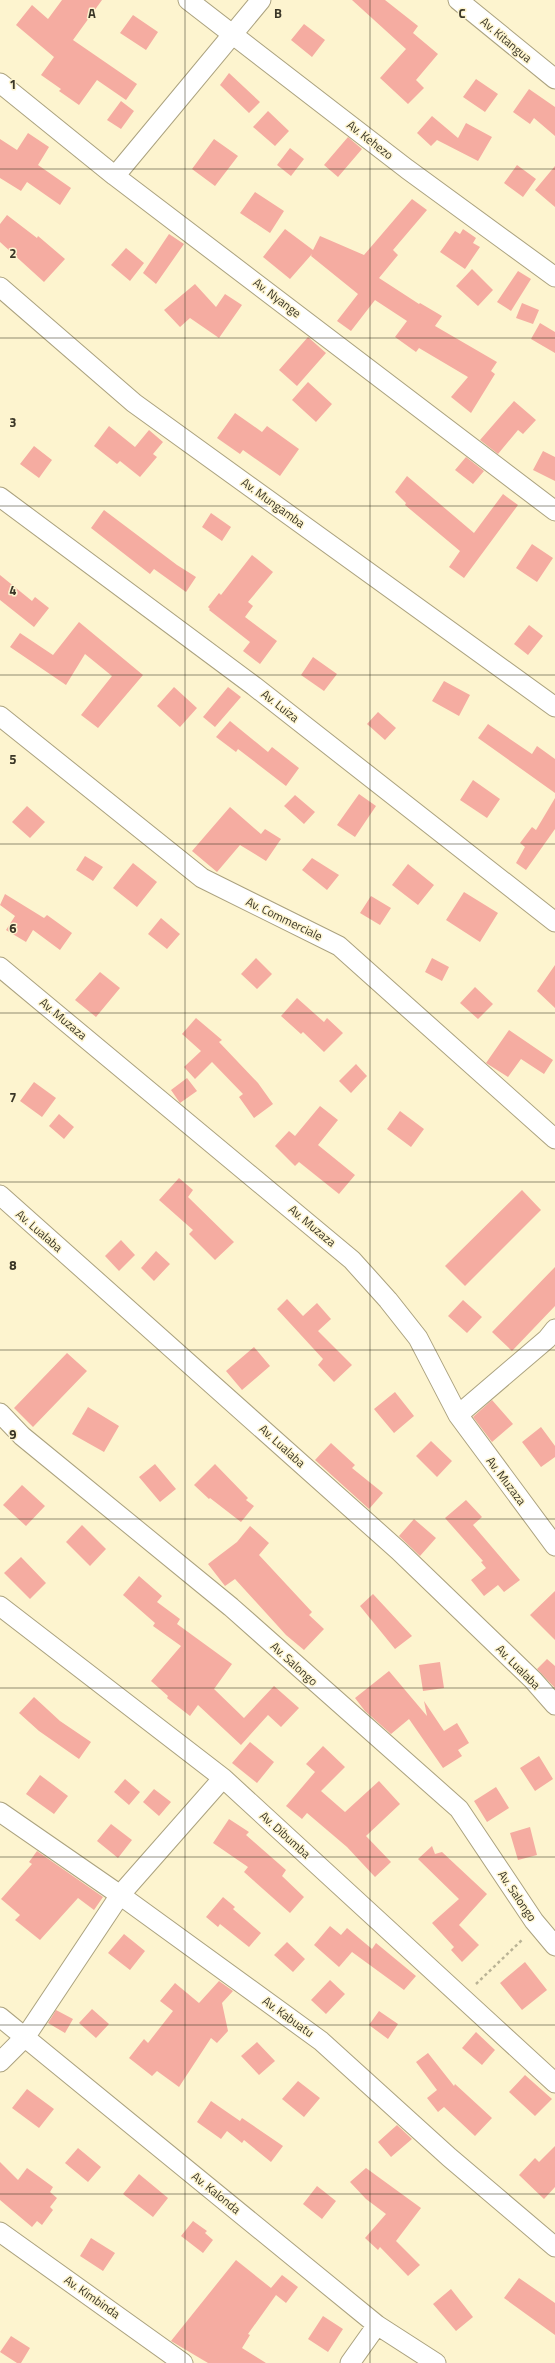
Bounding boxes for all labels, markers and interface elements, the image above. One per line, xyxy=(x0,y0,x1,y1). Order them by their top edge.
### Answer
text: A xyxy=(88,3,96,23)
text: B xyxy=(274,3,282,23)
text: C xyxy=(458,3,466,23)
street label: Av. Kitangua xyxy=(476,12,536,67)
text: 1 xyxy=(9,74,17,94)
street label: Av. Kehezo xyxy=(343,115,398,164)
text: 2 xyxy=(9,243,17,263)
street label: Av. Nyange xyxy=(249,273,305,322)
text: 3 xyxy=(9,412,17,432)
street label: Av. Mungamba xyxy=(237,473,309,532)
text: 4 xyxy=(9,580,17,600)
street label: Av. Luiza xyxy=(257,685,303,727)
text: 5 xyxy=(9,749,17,769)
street label: Av. Commerciale xyxy=(243,892,326,945)
text: 6 xyxy=(9,918,17,938)
street label: Av. Muzaza xyxy=(35,993,91,1044)
text: 7 xyxy=(9,1087,17,1107)
street label: Av. Muzaza xyxy=(284,1200,340,1251)
street label: Av. Lualaba xyxy=(12,1205,67,1256)
text: 8 xyxy=(9,1255,17,1275)
street label: Av. Lualaba xyxy=(255,1420,310,1472)
text: 9 xyxy=(9,1424,17,1444)
street label: Av. Muzaza xyxy=(482,1452,531,1509)
street label: Av. Salongo xyxy=(266,1637,322,1690)
street label: Av. Lualaba xyxy=(492,1640,545,1693)
street label: Av. Dibumba xyxy=(256,1807,315,1863)
street label: Av. Salongo xyxy=(493,1866,542,1925)
street label: Av. Kabuatu xyxy=(259,1991,318,2042)
street label: Av. Kalonda xyxy=(188,2167,245,2218)
street label: Av. Kimbinda xyxy=(60,2270,124,2323)

